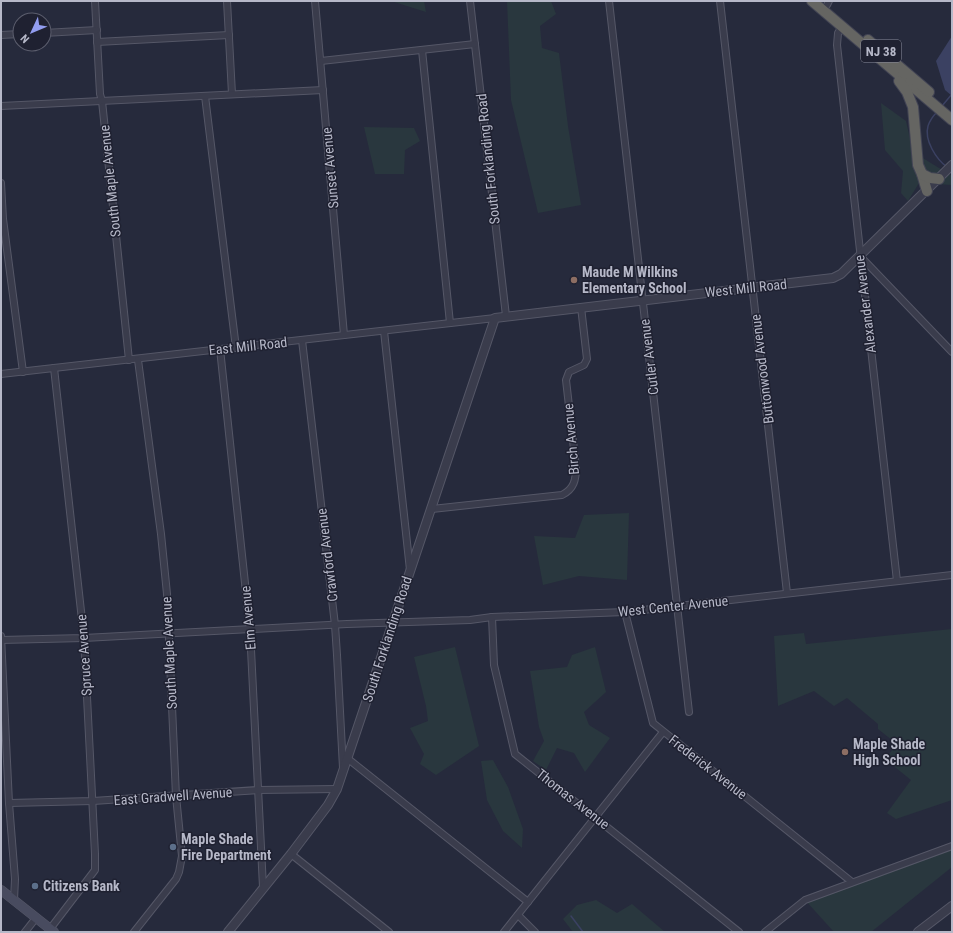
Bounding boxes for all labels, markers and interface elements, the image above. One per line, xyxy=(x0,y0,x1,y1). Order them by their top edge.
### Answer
north arrow xyxy=(12,12,52,52)
text: N xyxy=(18,31,32,46)
road number: NJ 38 xyxy=(861,40,901,62)
street label: South Forklanding Road xyxy=(473,93,503,225)
street label: South Maple Avenue xyxy=(96,124,124,238)
street label: Sunset Avenue xyxy=(318,126,342,209)
street label: Alexander Avenue xyxy=(851,254,879,354)
place label: Maude M Wilkins Elementary School xyxy=(582,264,687,296)
marker: Maude M Wilkins Elementary School xyxy=(569,275,579,285)
street label: West Mill Road xyxy=(704,276,788,300)
street label: Buttonwood Avenue xyxy=(747,313,777,425)
street label: Cutler Avenue xyxy=(636,318,662,396)
street label: East Mill Road xyxy=(208,334,288,358)
street label: Birch Avenue xyxy=(560,402,582,475)
street label: Crawford Avenue xyxy=(313,507,341,603)
street label: South Forklanding Road xyxy=(359,574,415,704)
street label: Elm Avenue xyxy=(237,585,259,651)
street label: West Center Avenue xyxy=(617,592,729,620)
street label: South Maple Avenue xyxy=(158,596,180,710)
street label: Spruce Avenue xyxy=(73,613,95,696)
street label: Frederick Avenue xyxy=(666,732,751,803)
place label: Maple Shade High School xyxy=(853,736,926,768)
marker: Maple Shade High School xyxy=(840,747,850,757)
street label: Thomas Avenue xyxy=(533,766,613,833)
street label: East Gradwell Avenue xyxy=(113,784,233,808)
place label: Maple Shade Fire Department xyxy=(181,831,271,863)
marker: Maple Shade Fire Department xyxy=(168,842,178,852)
place label: Citizens Bank xyxy=(43,878,120,894)
marker: Citizens Bank xyxy=(30,881,40,891)

